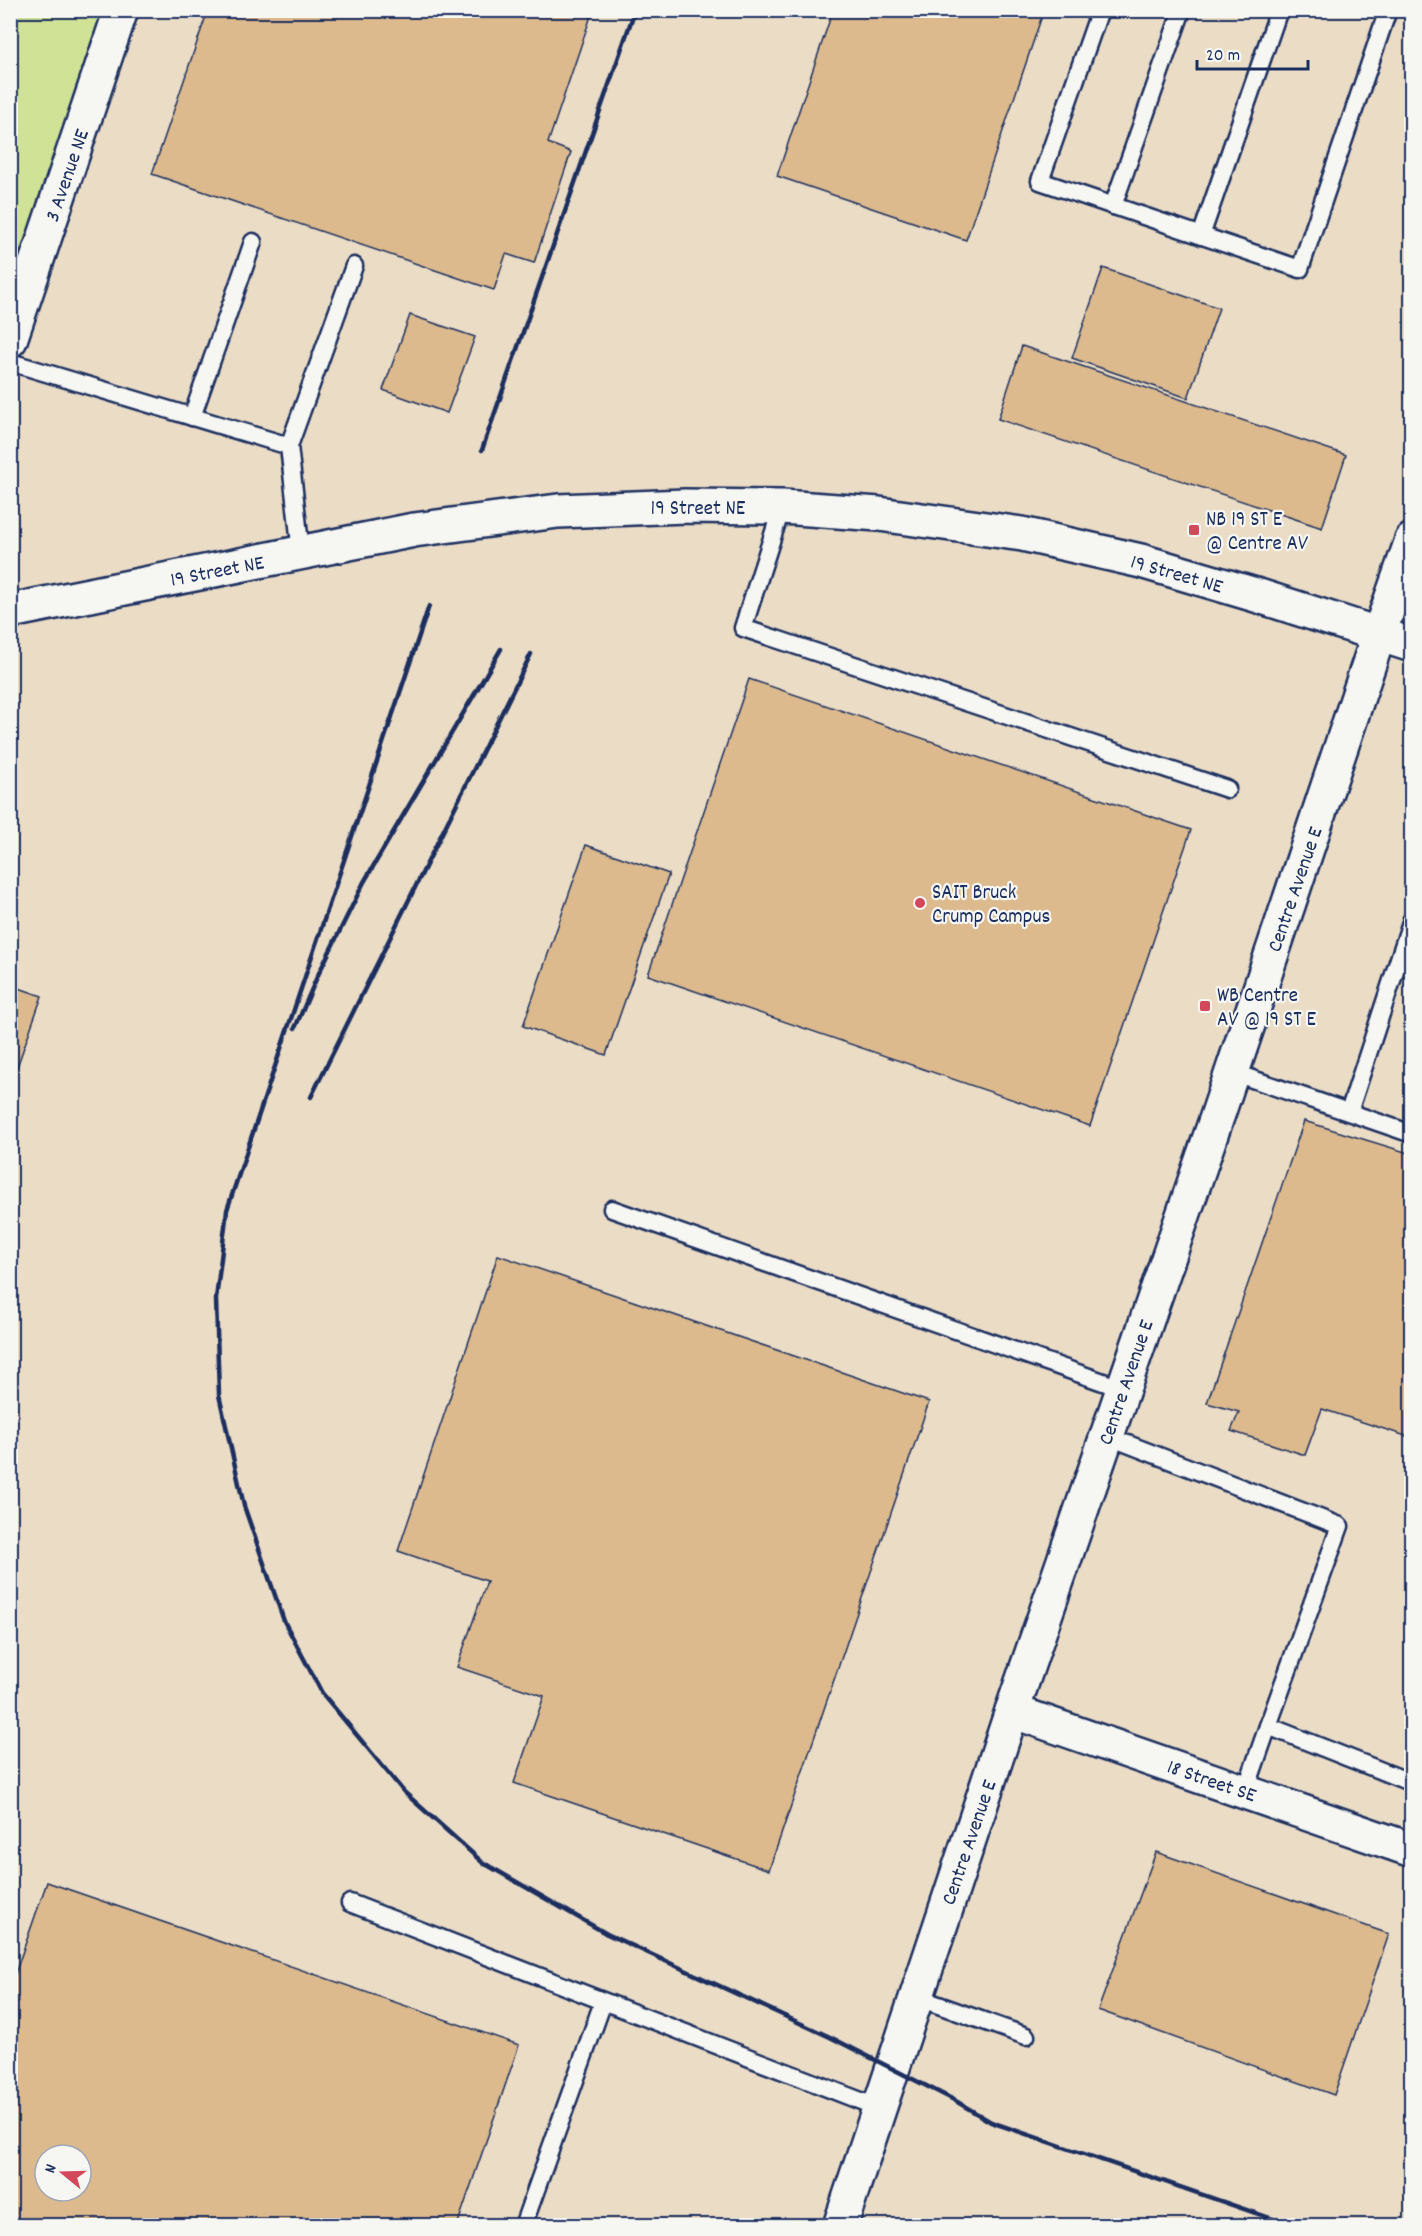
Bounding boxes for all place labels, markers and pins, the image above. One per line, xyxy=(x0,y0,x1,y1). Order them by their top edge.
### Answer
place label: NB 19 ST E @ Centre AV xyxy=(1206,506,1308,560)
marker: NB 19 ST E @ Centre AV xyxy=(1187,523,1201,537)
place label: SAIT Bruck Crump Campus xyxy=(932,879,1050,933)
marker: SAIT Bruck Crump Campus xyxy=(913,896,927,910)
place label: WB Centre AV @ 19 ST E xyxy=(1217,982,1317,1036)
marker: WB Centre AV @ 19 ST E xyxy=(1198,999,1212,1013)

